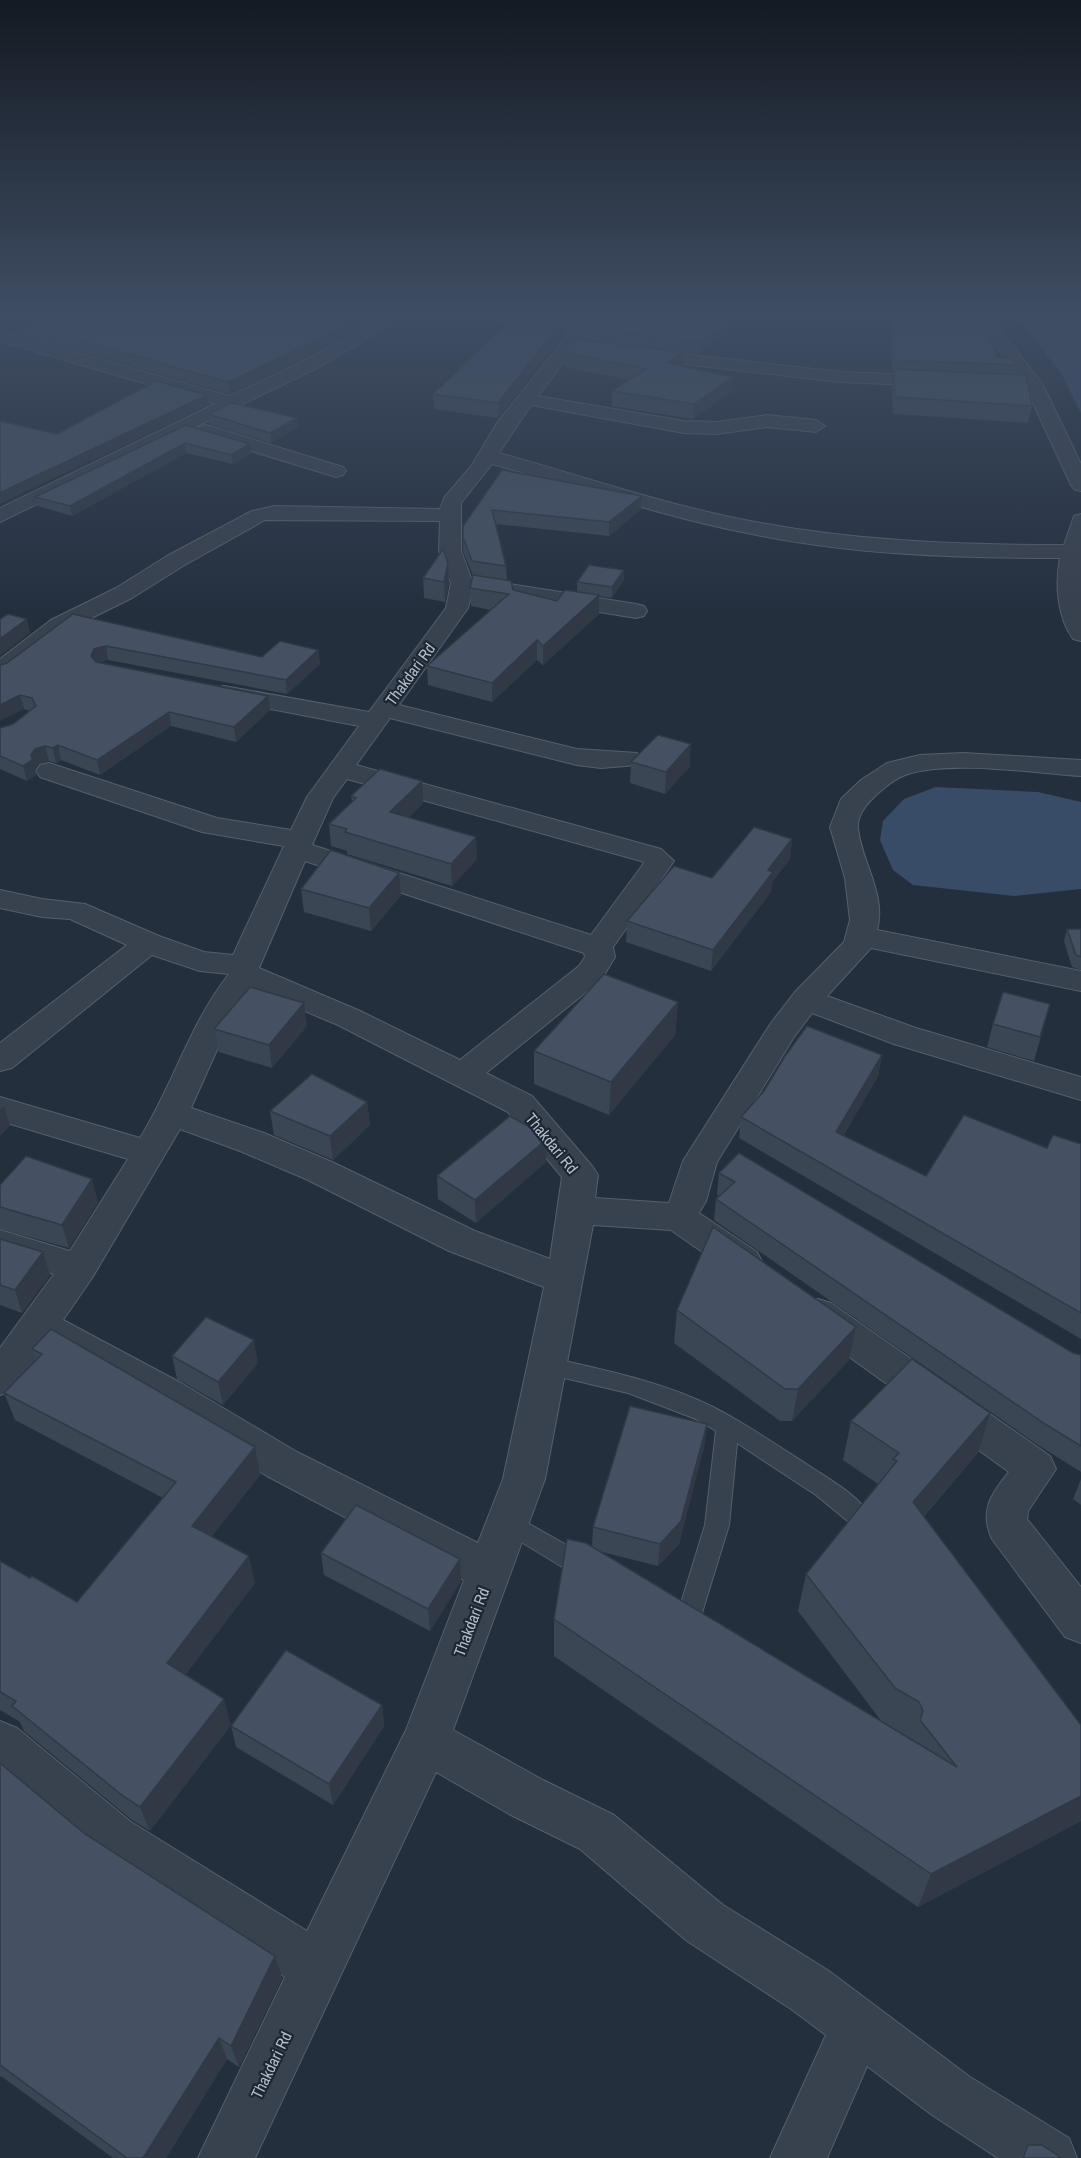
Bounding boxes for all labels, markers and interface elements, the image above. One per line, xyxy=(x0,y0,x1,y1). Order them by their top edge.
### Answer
street label: Thakdari Rd xyxy=(380,638,440,710)
street label: Thakdari Rd xyxy=(521,1108,583,1178)
street label: Thakdari Rd xyxy=(448,1584,494,1660)
street label: Thakdari Rd xyxy=(245,2028,297,2102)

